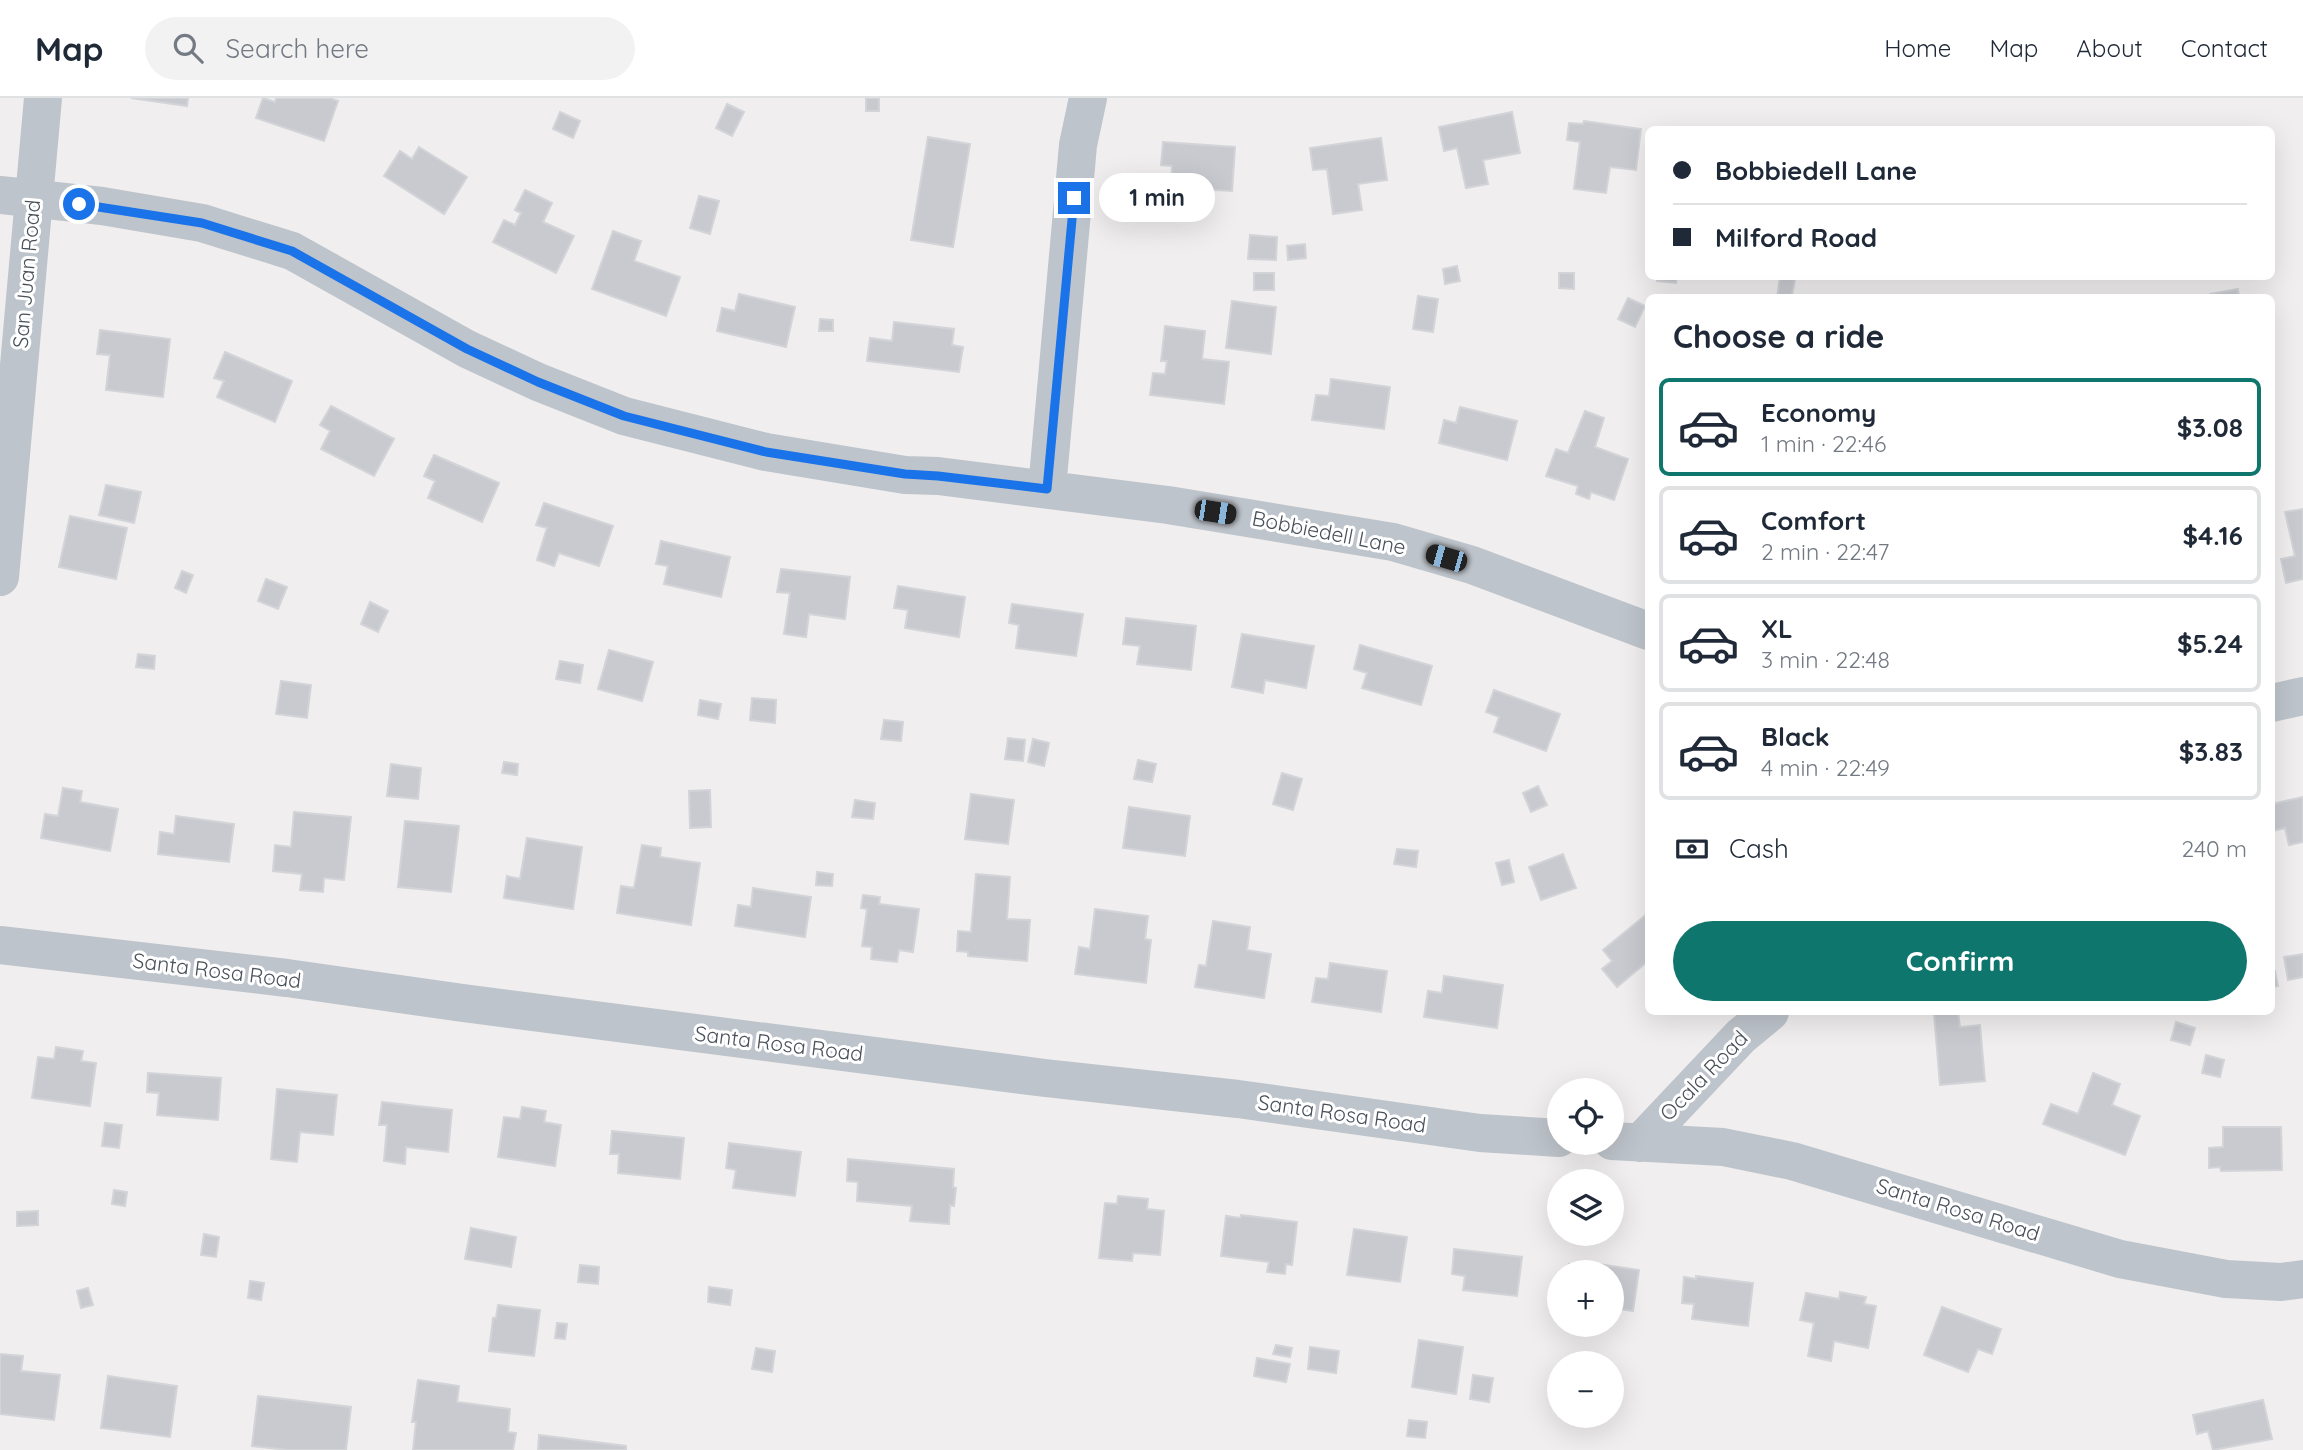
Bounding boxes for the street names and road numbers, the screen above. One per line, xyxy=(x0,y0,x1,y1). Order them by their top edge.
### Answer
street label: San Juan Road xyxy=(7,199,45,349)
street label: Bobbiedell Lane xyxy=(1250,504,1408,560)
street label: Santa Rosa Road xyxy=(131,947,303,993)
street label: Santa Rosa Road xyxy=(693,1020,865,1066)
street label: Ocala Road xyxy=(1654,1025,1753,1126)
street label: Santa Rosa Road xyxy=(1256,1088,1428,1138)
street label: Santa Rosa Road xyxy=(1873,1172,2043,1246)

